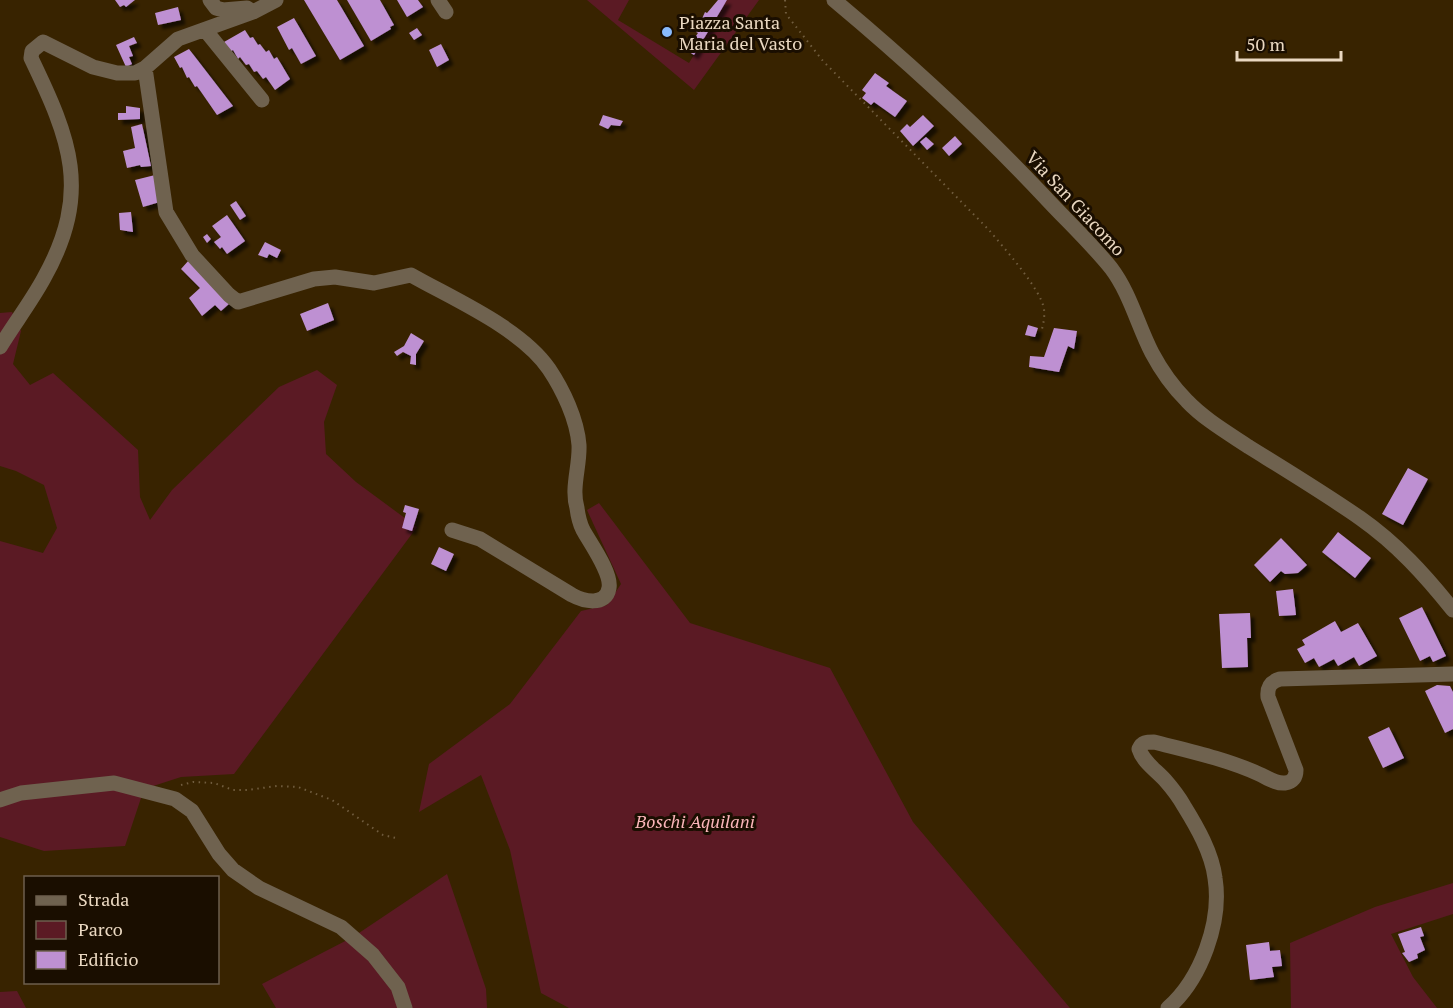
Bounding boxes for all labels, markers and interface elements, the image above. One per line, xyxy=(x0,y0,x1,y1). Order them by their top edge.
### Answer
place label: Piazza Santa Maria del Vasto xyxy=(679,10,802,55)
scale bar xyxy=(1237,24,1340,62)
marker: Piazza Santa Maria del Vasto xyxy=(660,25,674,39)
text: 50 m xyxy=(1246,32,1286,56)
street label: Via San Giacomo xyxy=(1021,145,1131,261)
park label: Boschi Aquilani xyxy=(634,809,755,833)
legend xyxy=(24,876,219,984)
text: Strada xyxy=(78,887,129,911)
text: Parco xyxy=(78,917,123,941)
text: Edificio xyxy=(78,947,138,971)

